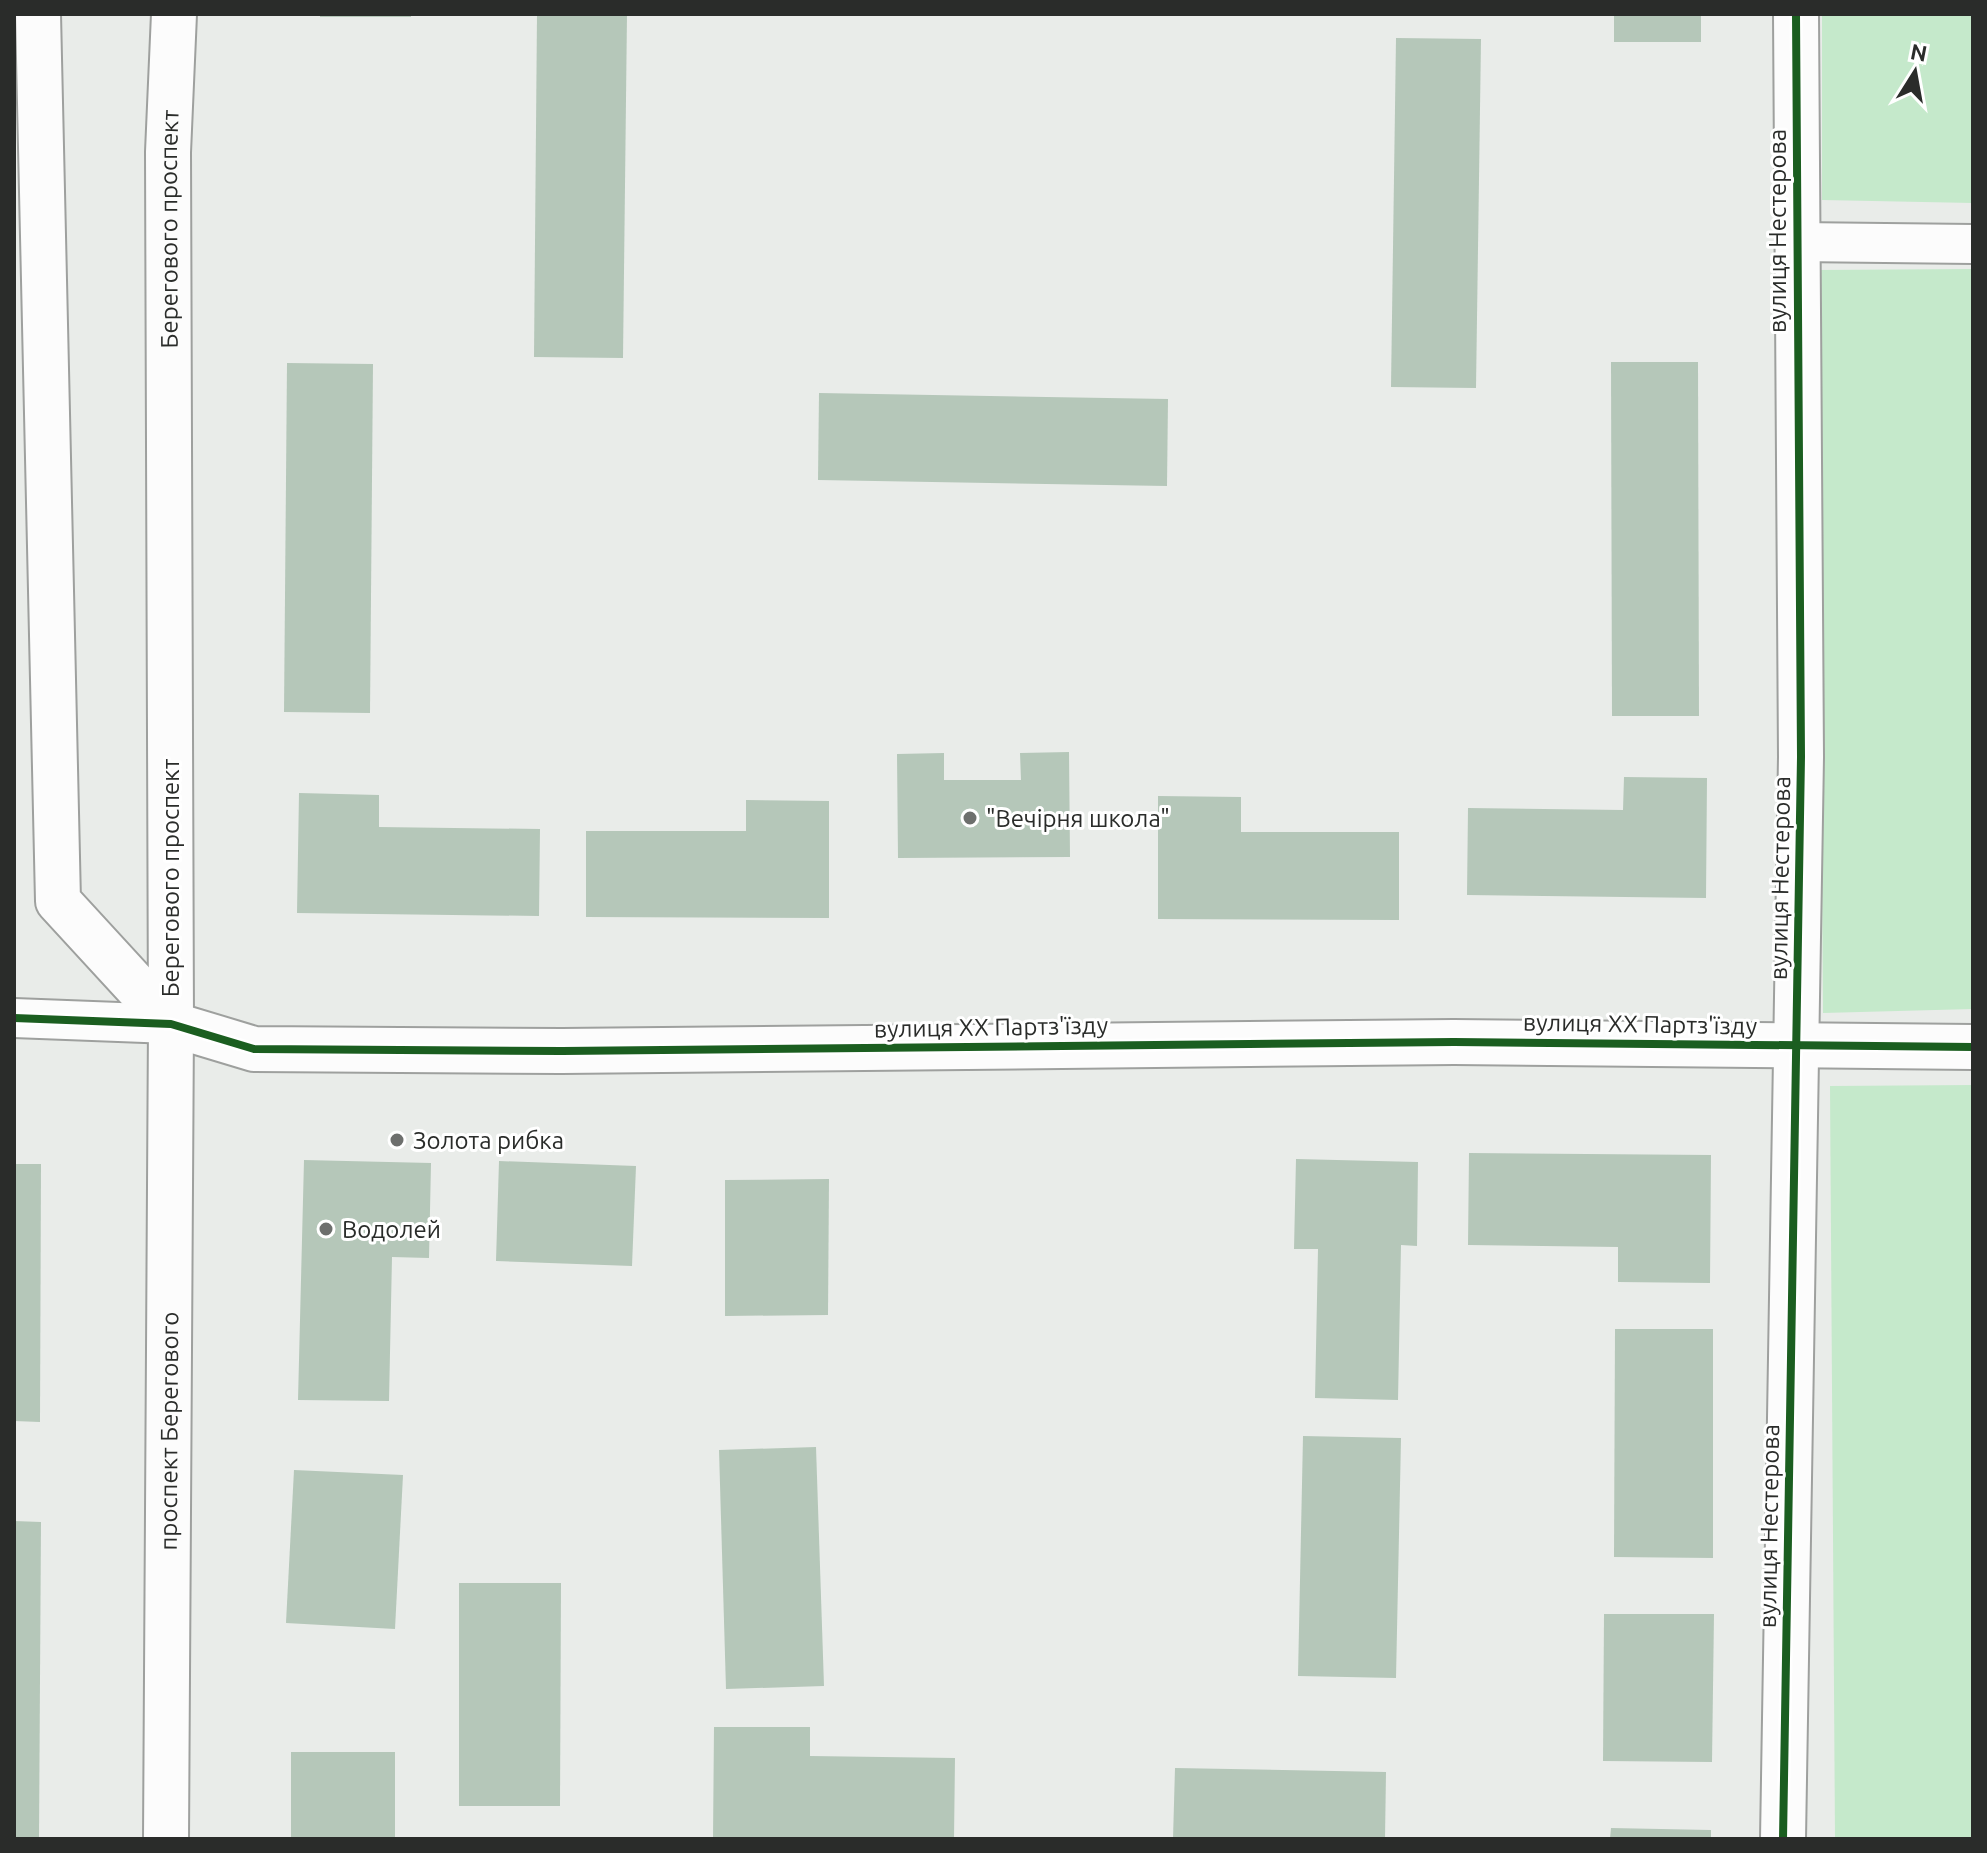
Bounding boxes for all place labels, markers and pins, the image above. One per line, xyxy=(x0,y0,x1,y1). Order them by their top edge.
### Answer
place label: "Вечірня школа" xyxy=(986,805,1170,832)
marker: "Вечірня школа" xyxy=(961,809,979,827)
place label: Золота рибка xyxy=(413,1127,564,1154)
marker: Золота рибка xyxy=(388,1131,406,1149)
place label: Водолей xyxy=(342,1216,441,1243)
marker: Водолей xyxy=(317,1220,335,1238)

